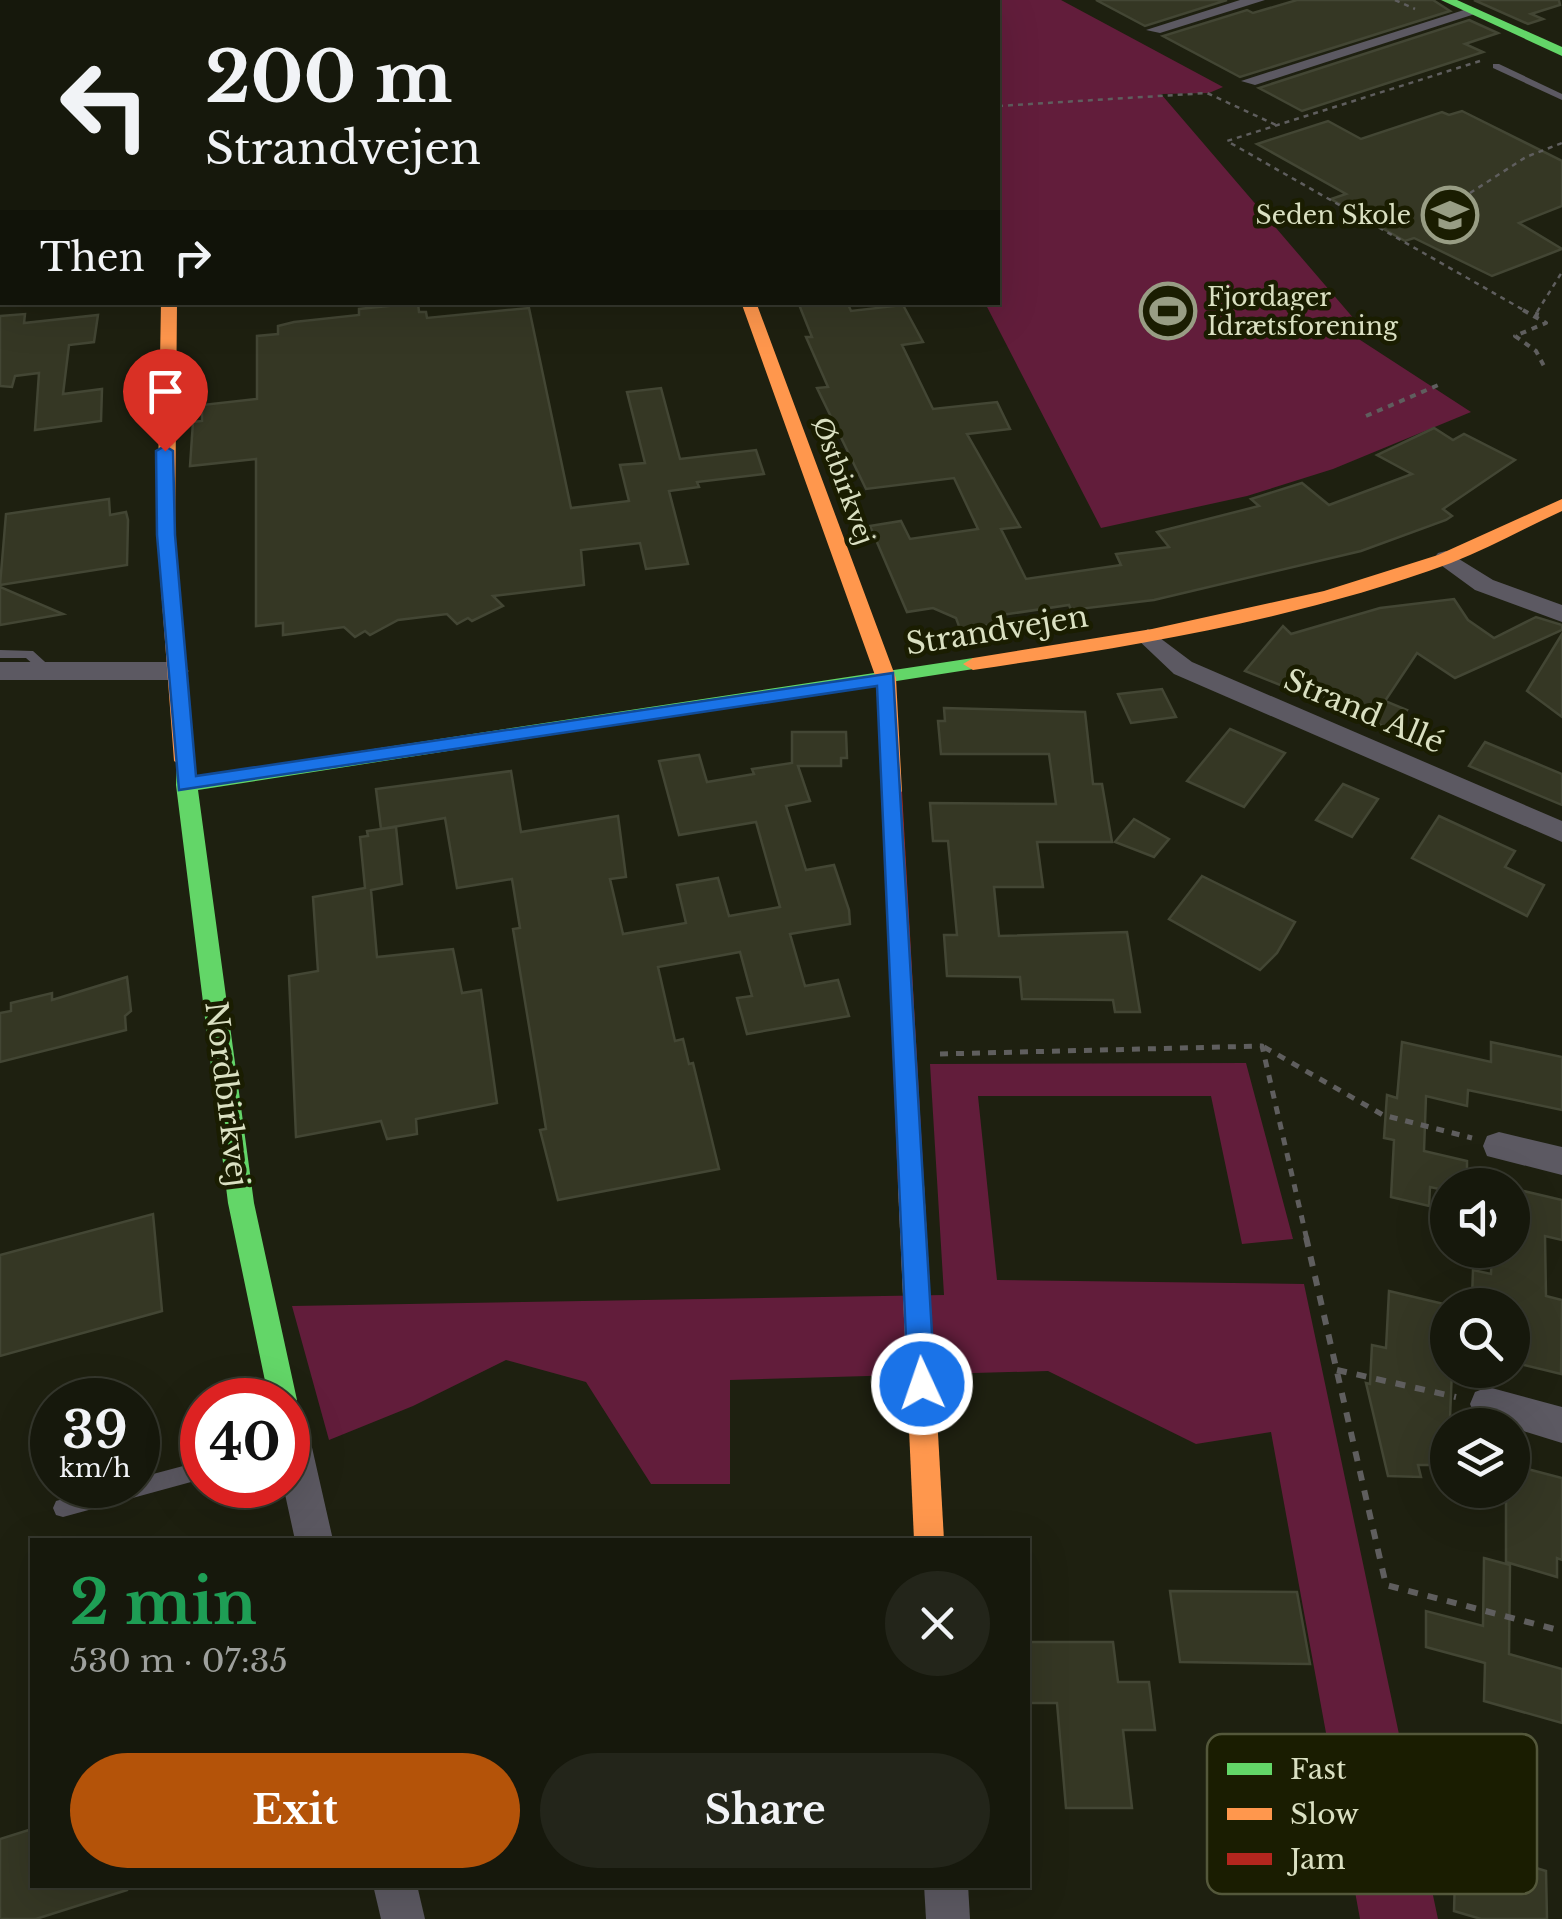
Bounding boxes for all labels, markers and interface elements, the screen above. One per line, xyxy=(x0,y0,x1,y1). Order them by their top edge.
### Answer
text: 200 m xyxy=(205,34,452,121)
icon: left xyxy=(40,40,170,170)
text: Strandvejen xyxy=(205,120,481,176)
school or university icon: Seden Skole xyxy=(1420,185,1480,245)
place label: Seden Skole xyxy=(1256,200,1411,231)
icon: right xyxy=(165,230,220,285)
text: Then xyxy=(40,234,145,281)
sports icon: Fjordager Idrætsforening xyxy=(1138,281,1198,341)
place label: Fjordager Idrætsforening xyxy=(1207,282,1399,342)
pin xyxy=(123,349,208,452)
icon: arrive xyxy=(138,364,193,419)
street label: Østbirkvej xyxy=(806,413,880,549)
street label: Strandvejen xyxy=(903,597,1091,663)
street label: Strand Allé xyxy=(1279,661,1449,761)
street label: Nordbirkvej xyxy=(197,999,257,1189)
map controls xyxy=(1430,1168,1530,1508)
button: sound xyxy=(1430,1168,1530,1268)
button: search xyxy=(1430,1288,1530,1388)
position arrow xyxy=(870,1332,974,1436)
speed limit sign: 40 xyxy=(180,1378,310,1508)
text: 39 xyxy=(62,1399,128,1462)
button: layers xyxy=(1430,1408,1530,1508)
text: km/h xyxy=(60,1453,130,1484)
text: 2 min xyxy=(70,1566,257,1640)
button: close xyxy=(885,1571,990,1676)
text: 530 m · 07:35 xyxy=(70,1641,288,1681)
legend xyxy=(1207,1734,1537,1894)
text: Fast xyxy=(1290,1752,1347,1787)
button: Exit xyxy=(70,1753,520,1868)
button: Share xyxy=(540,1753,990,1868)
text: Slow xyxy=(1290,1797,1359,1832)
text: Jam xyxy=(1286,1842,1346,1877)

